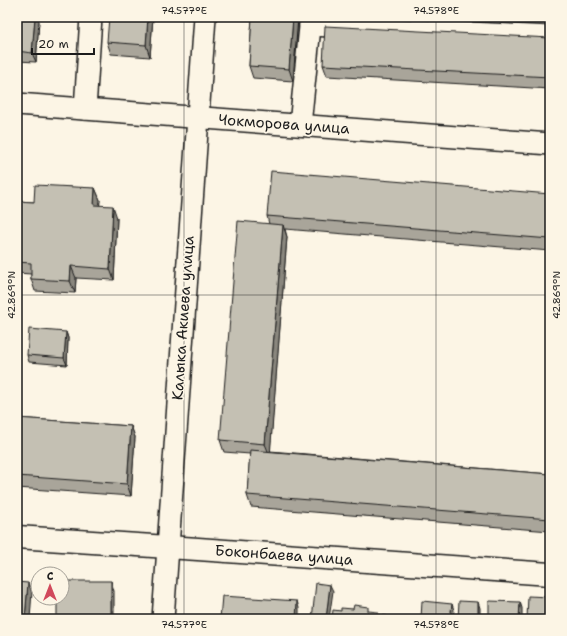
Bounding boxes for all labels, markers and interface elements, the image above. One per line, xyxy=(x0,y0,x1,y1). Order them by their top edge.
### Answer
text: 74.577°E xyxy=(161,4,207,17)
text: 74.578°E xyxy=(413,4,459,17)
scale bar xyxy=(32,30,94,56)
text: 20 m xyxy=(38,36,69,52)
street label: Чокморова улица xyxy=(218,109,351,139)
street label: Калыка Акиева улица xyxy=(167,235,199,401)
text: 42.869°N xyxy=(5,271,18,319)
text: 42.869°N xyxy=(550,271,563,319)
street label: Боконбаева улица xyxy=(214,540,355,570)
north arrow xyxy=(30,566,70,606)
text: С xyxy=(47,569,54,584)
text: 74.577°E xyxy=(161,618,207,631)
text: 74.578°E xyxy=(413,618,459,631)

